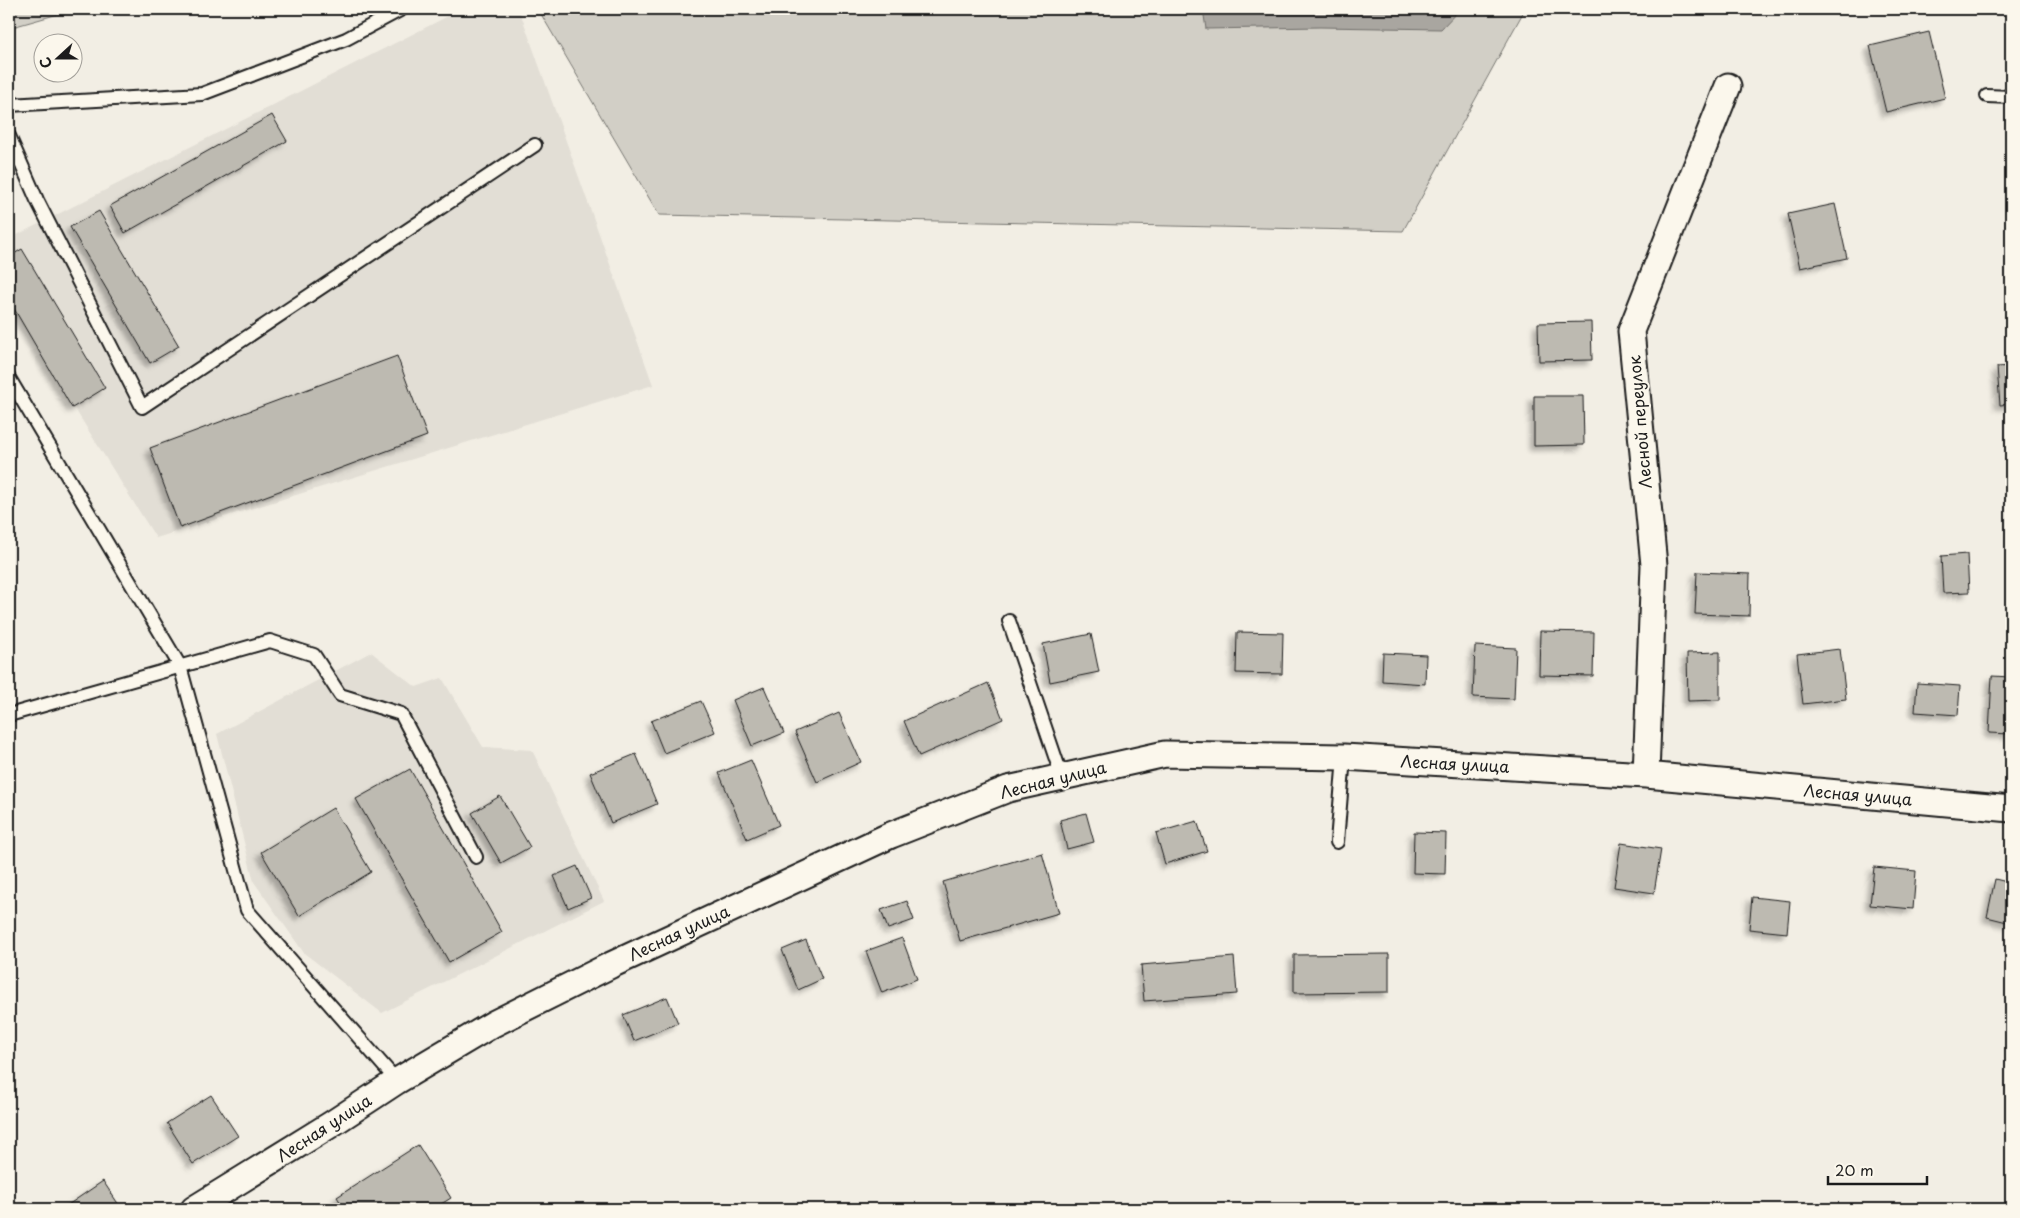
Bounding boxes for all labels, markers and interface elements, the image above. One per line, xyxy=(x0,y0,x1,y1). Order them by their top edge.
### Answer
north arrow xyxy=(32,32,82,82)
text: С xyxy=(34,54,57,72)
street label: Лесной переулок xyxy=(1621,354,1657,490)
street label: Лесная улица xyxy=(1400,748,1510,778)
street label: Лесная улица xyxy=(997,754,1108,804)
street label: Лесная улица xyxy=(1803,777,1913,811)
street label: Лесная улица xyxy=(624,898,733,966)
street label: Лесная улица xyxy=(271,1087,376,1167)
scale bar xyxy=(1828,1153,1926,1185)
text: 20 m xyxy=(1835,1158,1874,1181)

